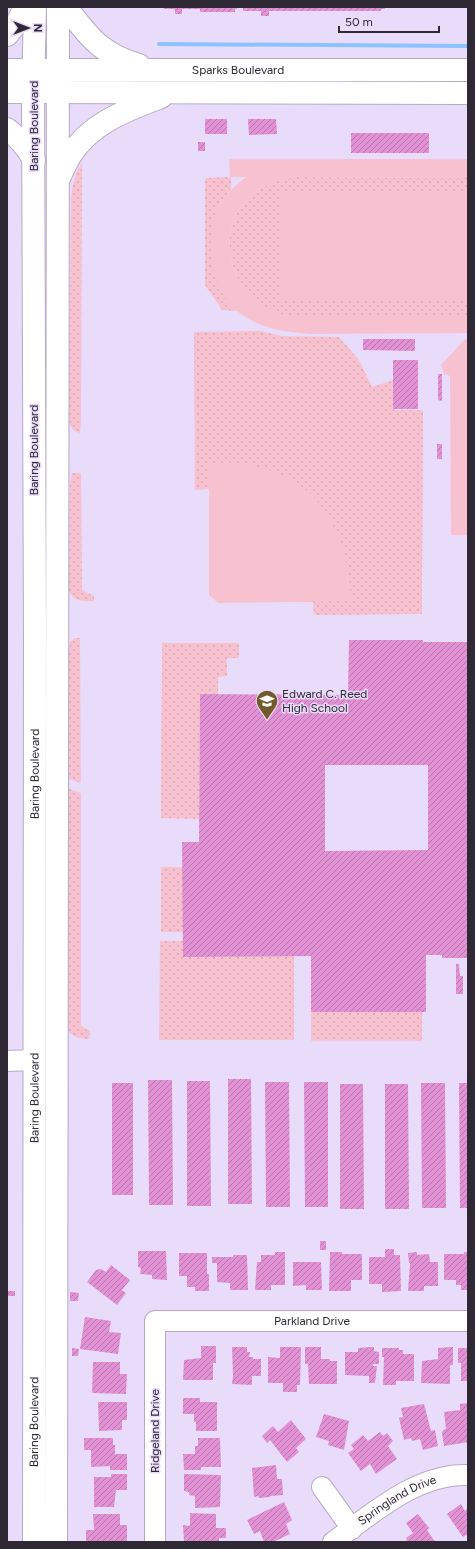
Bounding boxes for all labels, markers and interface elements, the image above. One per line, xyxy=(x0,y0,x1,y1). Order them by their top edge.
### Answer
north arrow xyxy=(8,8,48,48)
scale bar xyxy=(339,8,439,34)
text: 50 m xyxy=(345,15,373,29)
text: N xyxy=(31,24,44,32)
street label: Sparks Boulevard xyxy=(192,63,284,77)
street label: Baring Boulevard xyxy=(27,81,41,171)
street label: Baring Boulevard xyxy=(27,405,41,495)
place label: Edward C. Reed High School xyxy=(282,687,367,715)
school or university icon: Edward C. Reed High School xyxy=(254,688,280,721)
street label: Baring Boulevard xyxy=(28,729,42,819)
street label: Baring Boulevard xyxy=(27,1053,42,1143)
street label: Parkland Drive xyxy=(274,1314,351,1328)
street label: Baring Boulevard xyxy=(27,1377,41,1467)
street label: Ridgeland Drive xyxy=(148,1388,162,1473)
street label: Springland Drive xyxy=(355,1472,438,1528)

